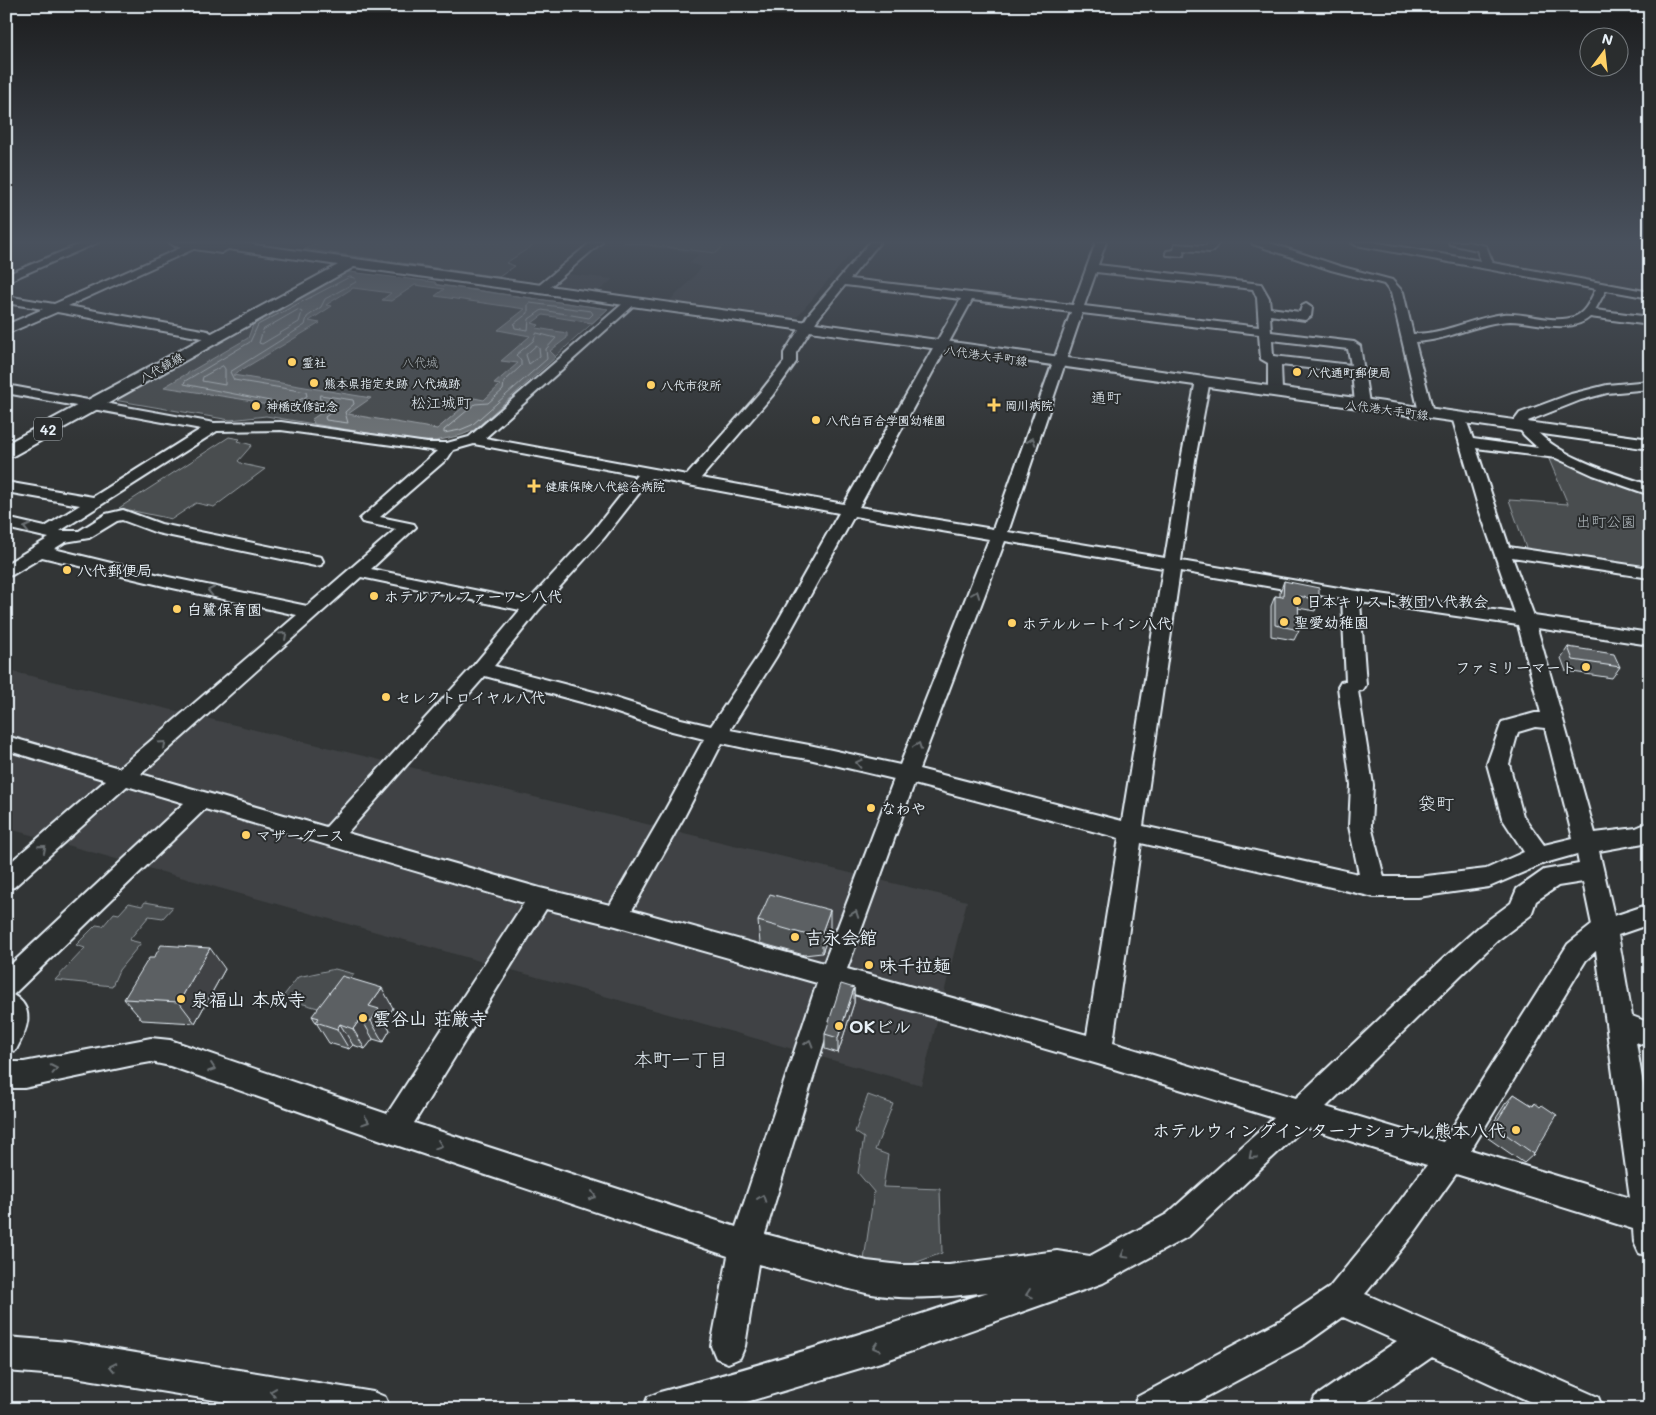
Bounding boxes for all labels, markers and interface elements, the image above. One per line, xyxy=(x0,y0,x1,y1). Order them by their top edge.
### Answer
north arrow xyxy=(1578,28,1628,78)
text: N xyxy=(1600,28,1615,50)
street label: 八代港大手町線 xyxy=(943,341,1029,369)
street label: 八代鏡線 xyxy=(136,348,186,386)
place label: 霊社 xyxy=(302,354,326,370)
park label: 八代城 xyxy=(402,354,438,370)
marker: 霊社 xyxy=(286,356,298,368)
place label: 八代通町郵便局 xyxy=(1307,364,1391,380)
marker: 八代通町郵便局 xyxy=(1291,366,1303,378)
place label: 熊本県指定史跡 八代城跡 xyxy=(324,375,460,391)
marker: 熊本県指定史跡 八代城跡 xyxy=(308,377,320,389)
place label: 八代市役所 xyxy=(661,377,722,393)
marker: 八代市役所 xyxy=(645,379,657,391)
district label: 通町 xyxy=(1091,387,1122,407)
district label: 松江城町 xyxy=(411,392,472,412)
street label: 八代港大手町線 xyxy=(1344,395,1430,423)
place label: 岡川病院 xyxy=(1005,397,1053,413)
place label: 神橋改修記念 xyxy=(266,398,338,414)
marker: 岡川病院 xyxy=(987,398,1001,412)
marker: 神橋改修記念 xyxy=(250,400,262,412)
place label: 八代白百合学園幼稚園 xyxy=(826,412,946,428)
marker: 八代白百合学園幼稚園 xyxy=(810,414,822,426)
road number: 42 xyxy=(34,418,62,440)
one-way arrow xyxy=(1026,438,1036,446)
place label: 健康保険八代総合病院 xyxy=(545,478,665,494)
marker: 健康保険八代総合病院 xyxy=(527,479,541,493)
park label: 出町公園 xyxy=(1576,511,1636,531)
one-way arrow xyxy=(23,523,32,534)
place label: 八代郵便局 xyxy=(77,560,152,580)
marker: 八代郵便局 xyxy=(61,564,73,576)
place label: ホテルアルファーワン八代 xyxy=(384,586,562,606)
one-way arrow xyxy=(207,587,216,597)
marker: ホテルアルファーワン八代 xyxy=(368,590,380,602)
one-way arrow xyxy=(970,590,981,599)
place label: 日本キリスト教団八代教会 xyxy=(1307,591,1488,611)
marker: 日本キリスト教団八代教会 xyxy=(1291,595,1303,607)
place label: 白鷺保育園 xyxy=(187,599,262,619)
marker: 白鷺保育園 xyxy=(171,603,183,615)
place label: 聖愛幼稚園 xyxy=(1294,612,1369,632)
place label: ホテルルートイン八代 xyxy=(1022,613,1172,633)
marker: 聖愛幼稚園 xyxy=(1278,616,1290,628)
marker: ホテルルートイン八代 xyxy=(1006,617,1018,629)
one-way arrow xyxy=(278,633,287,641)
place label: ファミリーマート xyxy=(1455,657,1576,677)
marker: ファミリーマート xyxy=(1580,661,1592,673)
place label: セレクトロイヤル八代 xyxy=(396,687,545,707)
marker: セレクトロイヤル八代 xyxy=(380,691,392,703)
one-way arrow xyxy=(157,740,166,749)
one-way arrow xyxy=(912,742,922,750)
one-way arrow xyxy=(855,758,864,769)
district label: 袋町 xyxy=(1418,791,1454,815)
place label: なわや xyxy=(881,798,926,818)
marker: なわや xyxy=(865,802,877,814)
place label: マザーグース xyxy=(256,825,344,845)
marker: マザーグース xyxy=(240,829,252,841)
one-way arrow xyxy=(37,845,46,854)
one-way arrow xyxy=(849,910,859,919)
place label: 吉永会館 xyxy=(805,925,877,949)
marker: 吉永会館 xyxy=(789,931,801,943)
place label: 味千拉麺 xyxy=(879,953,951,977)
marker: 味千拉麺 xyxy=(863,959,875,971)
place label: 泉福山 本成寺 xyxy=(191,987,305,1011)
marker: 泉福山 本成寺 xyxy=(175,993,187,1005)
place label: 雲谷山 荘厳寺 xyxy=(373,1006,487,1030)
marker: 雲谷山 荘厳寺 xyxy=(357,1012,369,1024)
place label: OKビル xyxy=(849,1014,911,1038)
marker: OKビル xyxy=(833,1020,845,1032)
one-way arrow xyxy=(804,1039,814,1048)
district label: 本町一丁目 xyxy=(633,1046,729,1071)
one-way arrow xyxy=(208,1062,216,1072)
one-way arrow xyxy=(50,1064,59,1074)
one-way arrow xyxy=(361,1115,370,1125)
place label: ホテルウィングインターナショナル熊本八代 xyxy=(1152,1118,1506,1142)
marker: ホテルウィングインターナショナル熊本八代 xyxy=(1510,1124,1522,1136)
one-way arrow xyxy=(434,1140,443,1150)
one-way arrow xyxy=(1249,1150,1258,1159)
one-way arrow xyxy=(588,1191,597,1201)
one-way arrow xyxy=(756,1195,766,1203)
one-way arrow xyxy=(1121,1249,1130,1259)
one-way arrow xyxy=(1026,1288,1034,1298)
one-way arrow xyxy=(872,1341,880,1351)
one-way arrow xyxy=(109,1362,117,1372)
one-way arrow xyxy=(269,1388,278,1398)

